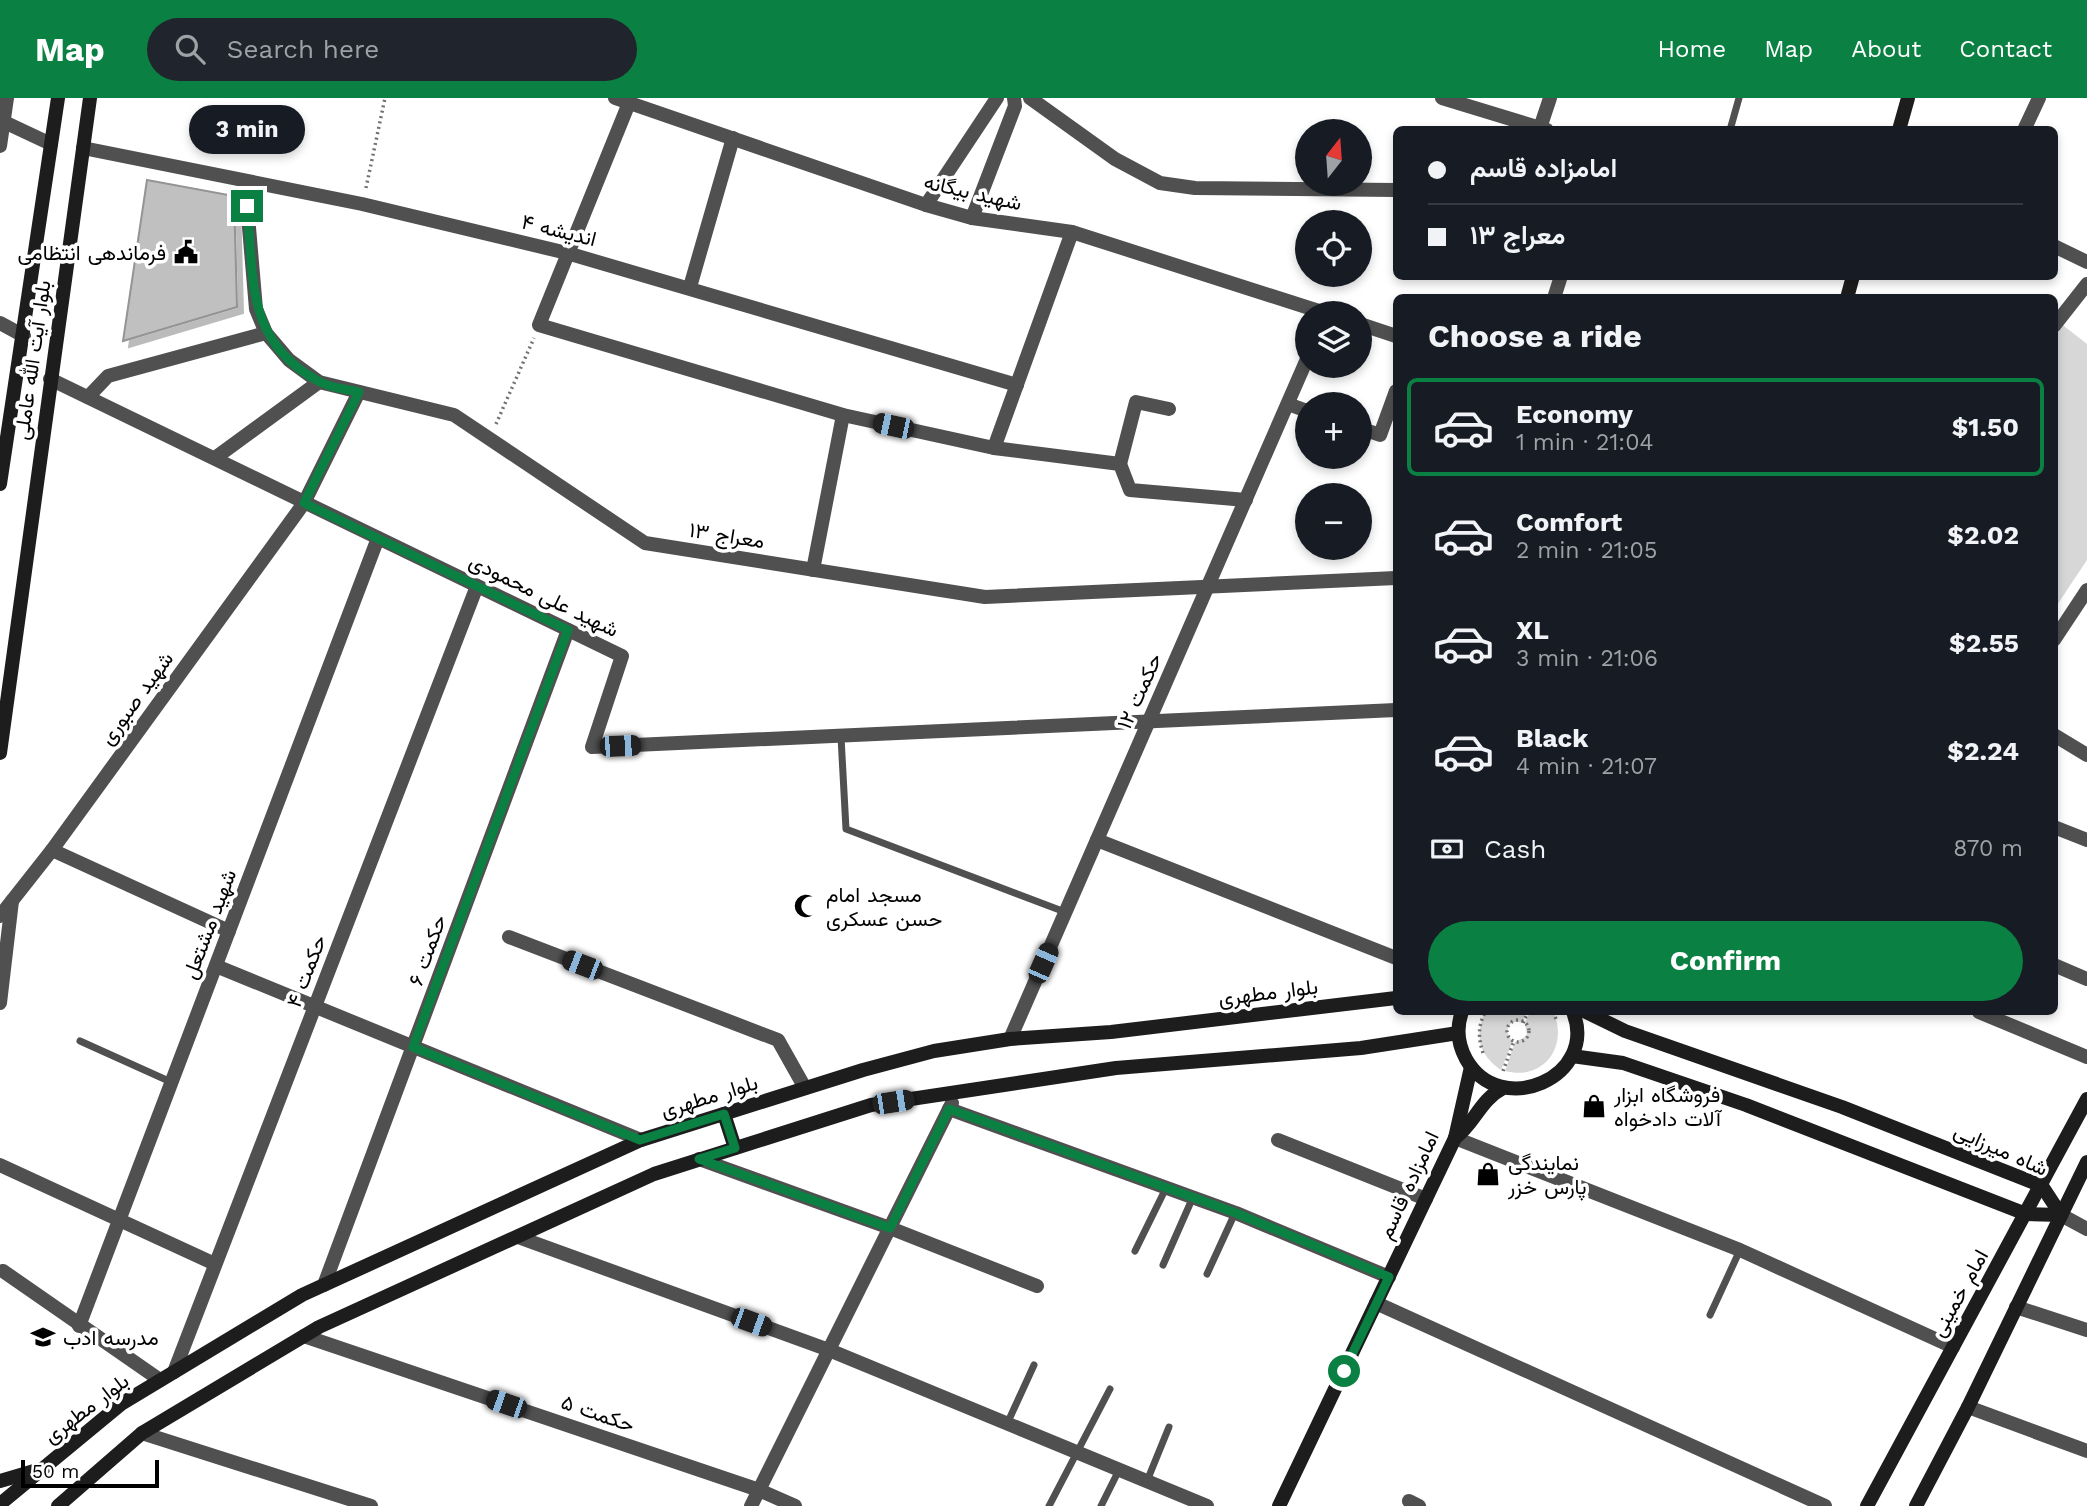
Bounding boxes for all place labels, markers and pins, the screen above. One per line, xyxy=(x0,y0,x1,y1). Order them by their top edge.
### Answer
public building icon: فرماندهی انتظامی xyxy=(172,238,200,266)
place label: فرماندهی انتظامی xyxy=(17,240,166,266)
place label: مسجد امام حسن عسکری xyxy=(826,882,942,932)
mosque icon: مسجد امام حسن عسکری xyxy=(792,892,820,920)
place label: فروشگاه ابزار آلات دادخواه xyxy=(1613,1082,1723,1132)
shop icon: فروشگاه ابزار آلات دادخواه xyxy=(1580,1092,1608,1120)
place label: نمایندگی پارس خزر xyxy=(1507,1150,1587,1201)
shop icon: نمایندگی پارس خزر xyxy=(1474,1160,1502,1188)
school or university icon: مدرسه ادب xyxy=(29,1323,57,1351)
place label: مدرسه ادب xyxy=(63,1325,159,1351)

